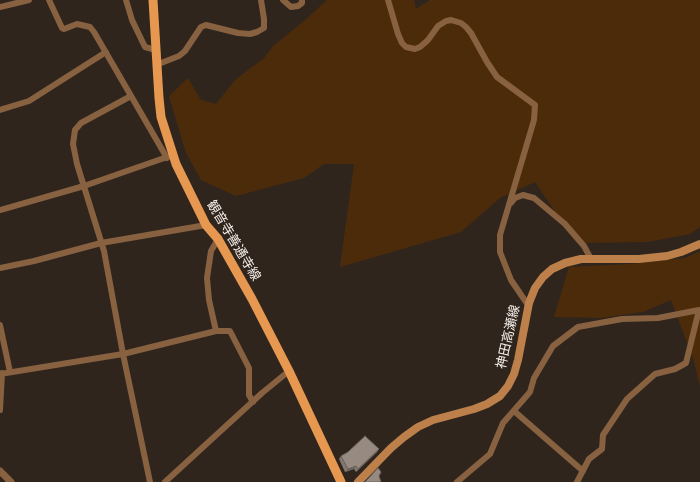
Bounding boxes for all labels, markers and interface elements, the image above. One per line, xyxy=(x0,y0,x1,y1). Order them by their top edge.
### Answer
street label: 観音寺善通寺線 xyxy=(203,198,263,284)
street label: 神田高瀬線 xyxy=(494,304,524,370)

